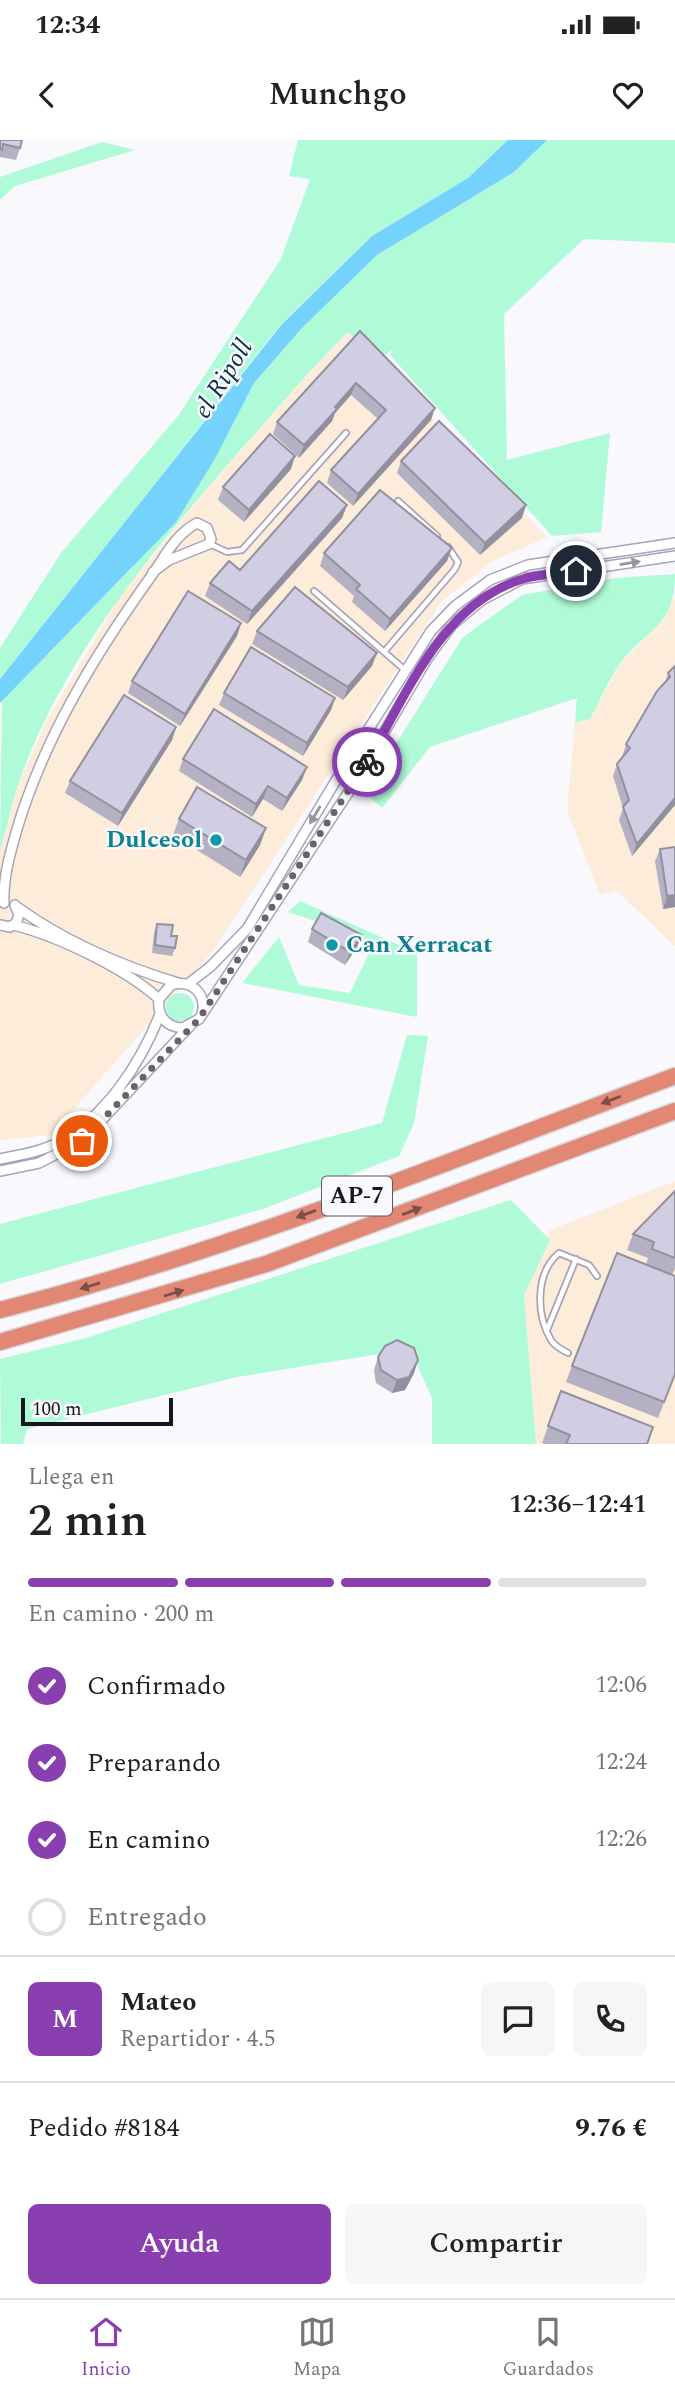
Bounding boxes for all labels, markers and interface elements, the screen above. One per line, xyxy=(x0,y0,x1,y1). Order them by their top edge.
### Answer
text: 12:34 xyxy=(35,5,100,45)
text: Munchgo xyxy=(268,70,407,119)
icon: back xyxy=(28,76,66,114)
icon: heart xyxy=(609,76,647,114)
water label: el Ripoll xyxy=(183,331,263,427)
pin xyxy=(546,541,606,601)
icon: home xyxy=(557,552,595,590)
one-way arrow xyxy=(619,557,641,568)
courier xyxy=(332,727,402,797)
icon: bike xyxy=(348,743,386,781)
one-way arrow xyxy=(309,805,322,824)
place label: Dulcesol xyxy=(106,822,202,858)
marker: Dulcesol xyxy=(208,832,224,848)
place label: Can Xerracat xyxy=(346,927,493,963)
marker: Can Xerracat xyxy=(324,937,340,953)
one-way arrow xyxy=(601,1095,622,1106)
pin xyxy=(52,1111,112,1171)
icon: bag xyxy=(63,1122,101,1160)
road number: AP-7 xyxy=(322,1176,392,1216)
one-way arrow xyxy=(402,1206,423,1217)
one-way arrow xyxy=(296,1209,317,1220)
one-way arrow xyxy=(80,1281,101,1292)
one-way arrow xyxy=(163,1287,184,1298)
scale bar xyxy=(21,1395,173,1427)
text: 100 m xyxy=(32,1395,82,1424)
text: Llega en xyxy=(28,1460,114,1495)
text: 12:36–12:41 xyxy=(509,1484,647,1524)
text: 2 min xyxy=(28,1486,147,1556)
text: En camino · 200 m xyxy=(28,1597,214,1632)
text: Confirmado xyxy=(87,1666,226,1706)
icon: check xyxy=(28,1667,66,1705)
text: 12:06 xyxy=(595,1668,647,1703)
text: Preparando xyxy=(87,1743,221,1783)
icon: check xyxy=(28,1744,66,1782)
text: 12:24 xyxy=(595,1745,647,1780)
text: En camino xyxy=(87,1820,210,1860)
icon: check xyxy=(28,1821,66,1859)
text: 12:26 xyxy=(595,1822,647,1857)
text: Entregado xyxy=(87,1897,207,1937)
text: Mateo xyxy=(120,1982,197,2022)
button: chat xyxy=(481,1982,555,2056)
button: phone xyxy=(573,1982,647,2056)
text: M xyxy=(52,1999,78,2039)
text: Repartidor · 4.5 xyxy=(120,2022,276,2057)
text: Pedido #8184 xyxy=(28,2108,179,2148)
text: 9.76 € xyxy=(575,2108,647,2148)
button: Ayuda xyxy=(28,2204,331,2284)
button: Compartir xyxy=(345,2204,647,2284)
tab: Inicio xyxy=(81,2313,131,2384)
tab: Mapa xyxy=(293,2313,341,2384)
tab: Guardados xyxy=(503,2313,594,2384)

